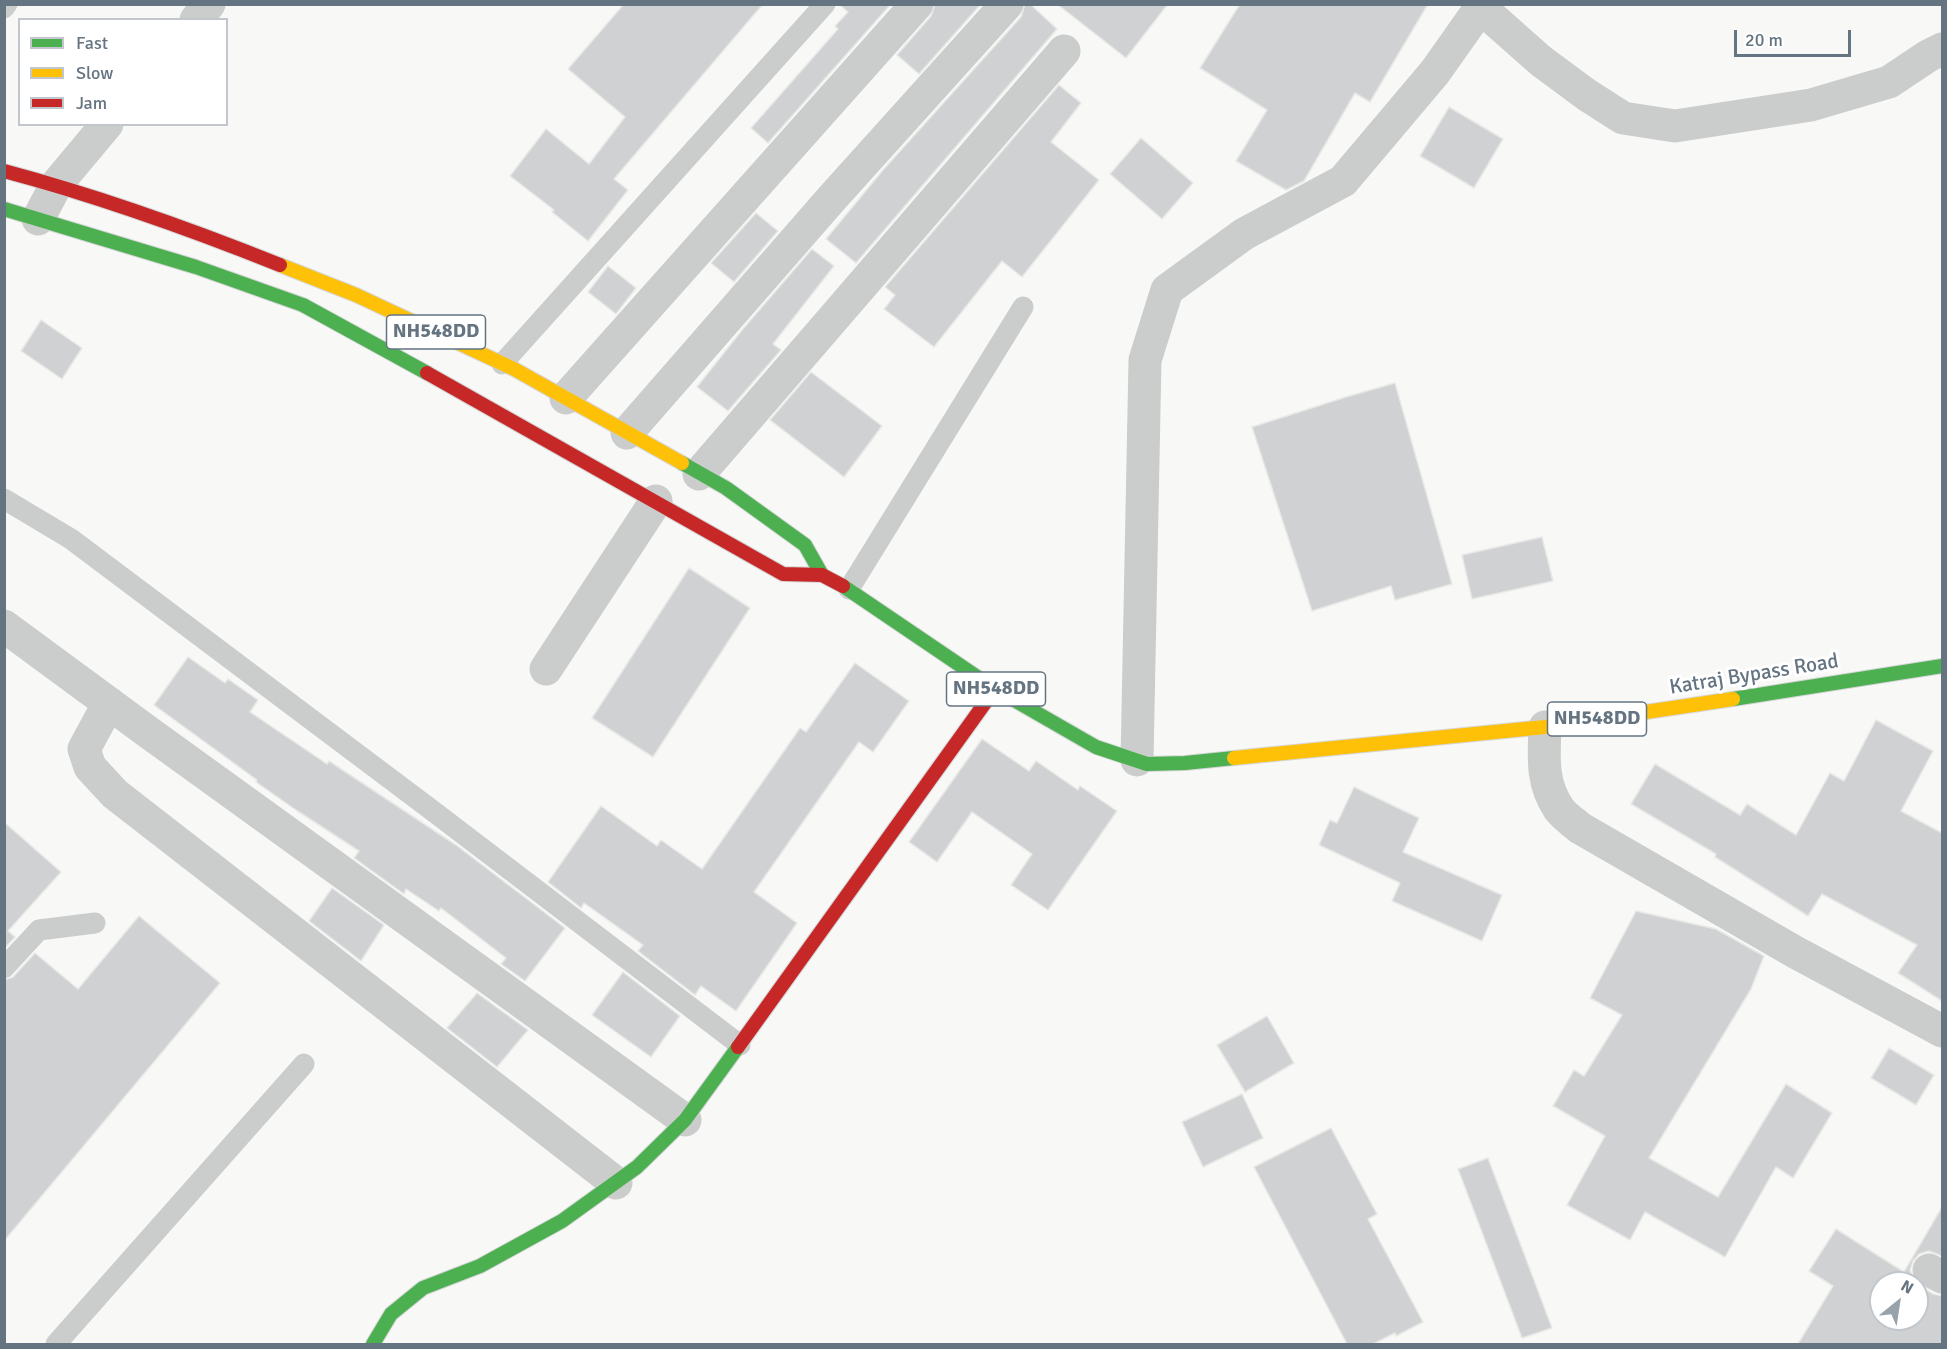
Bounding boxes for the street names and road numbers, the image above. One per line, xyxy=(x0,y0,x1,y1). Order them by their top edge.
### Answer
road number: NH548DD xyxy=(386,315,486,349)
street label: Katraj Bypass Road xyxy=(1668,649,1840,701)
road number: NH548DD xyxy=(946,672,1046,706)
road number: NH548DD xyxy=(1548,702,1646,736)

